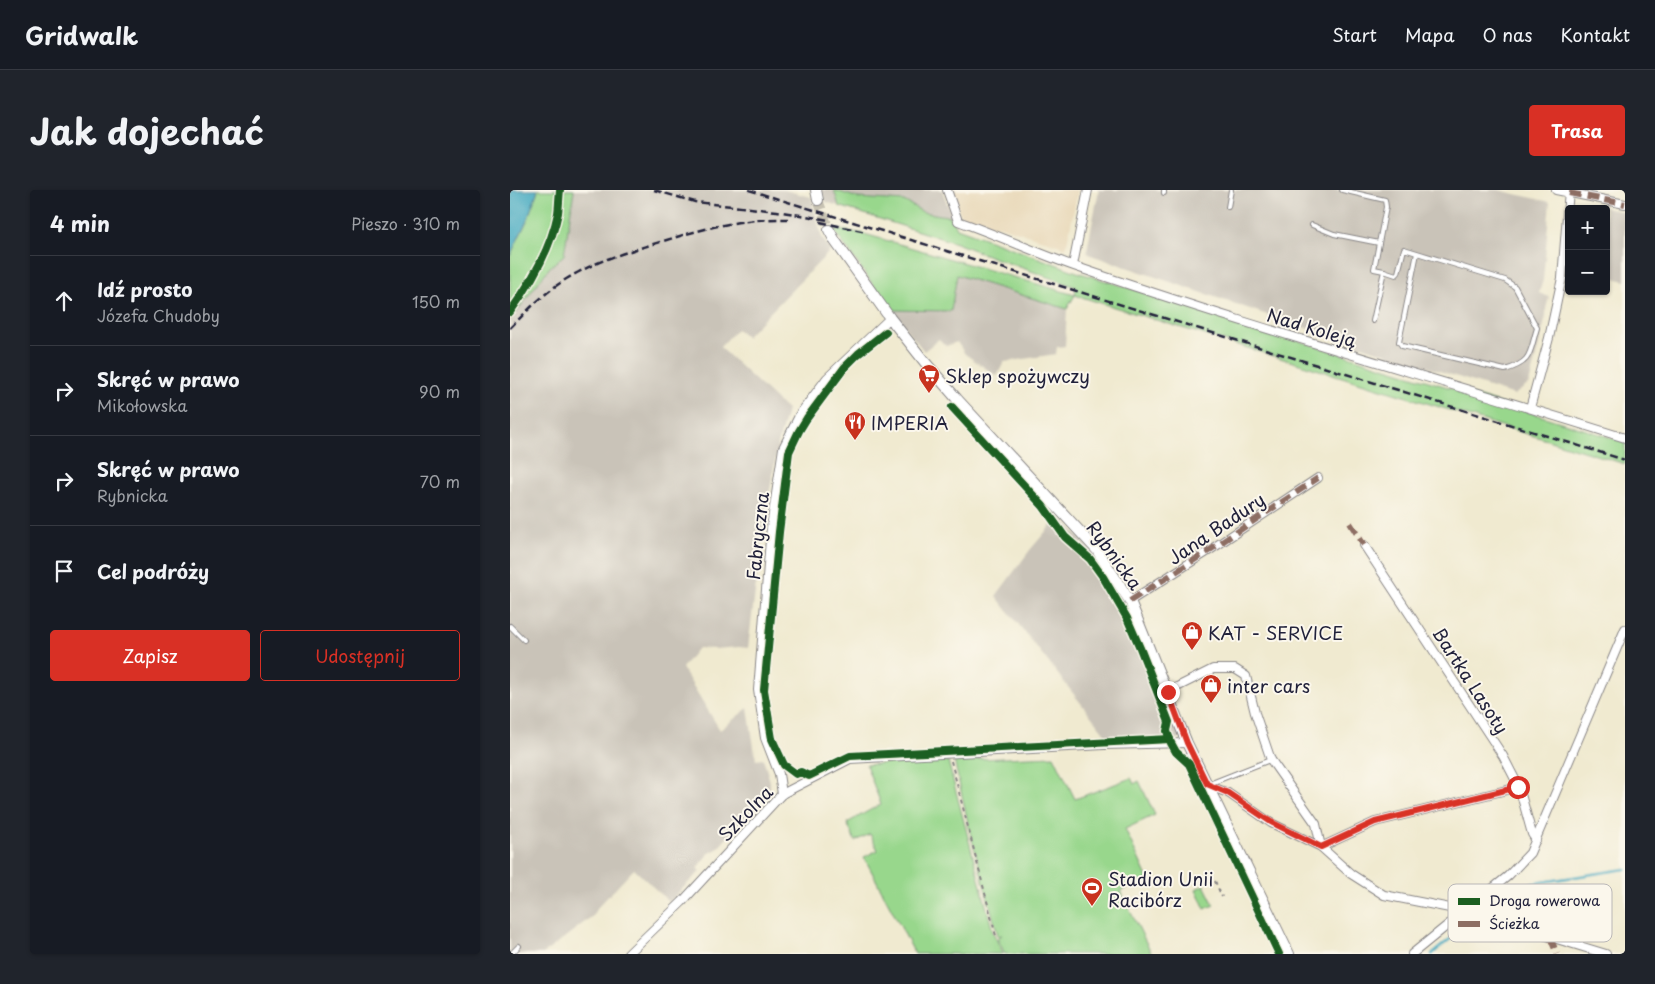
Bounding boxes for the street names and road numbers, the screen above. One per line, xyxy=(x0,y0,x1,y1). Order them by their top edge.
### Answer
street label: Nad Koleją xyxy=(1264,301,1361,354)
street label: Jana Badury xyxy=(1162,485,1270,571)
street label: Fabryczna xyxy=(739,490,775,581)
street label: Rybnicka xyxy=(1081,515,1150,596)
street label: Bartka Lasoty xyxy=(1426,621,1516,739)
street label: Szkolna xyxy=(711,778,779,847)

